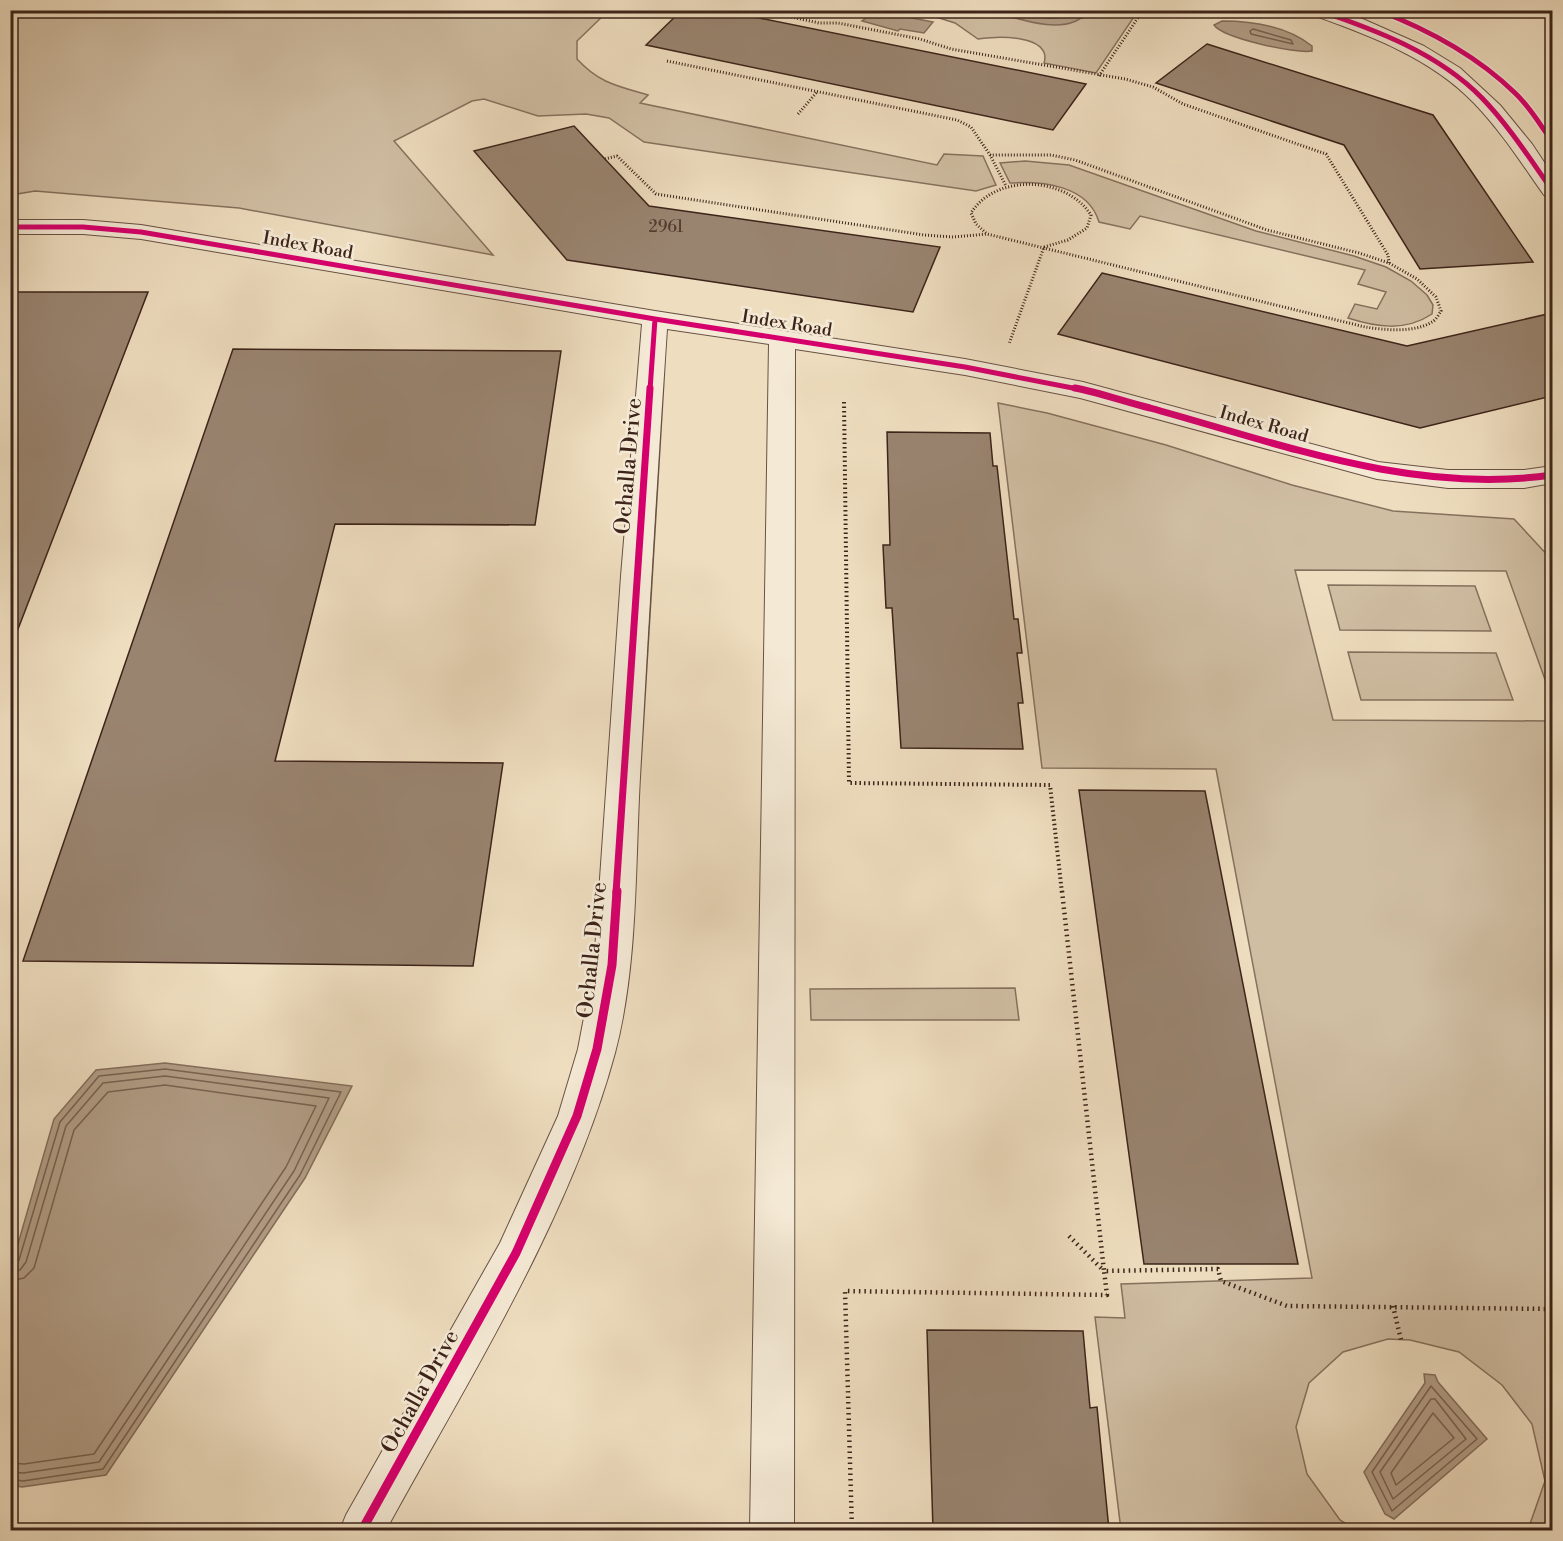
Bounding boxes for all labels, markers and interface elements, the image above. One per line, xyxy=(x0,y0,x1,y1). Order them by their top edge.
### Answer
house number: 2961 xyxy=(649,217,684,237)
street label: Index Road xyxy=(261,226,356,265)
street label: Index Road xyxy=(740,305,835,342)
street label: Ochalla Drive xyxy=(609,397,648,536)
street label: Index Road xyxy=(1217,401,1312,448)
street label: Ochalla Drive xyxy=(572,881,613,1020)
street label: Ochalla Drive xyxy=(375,1325,465,1458)

